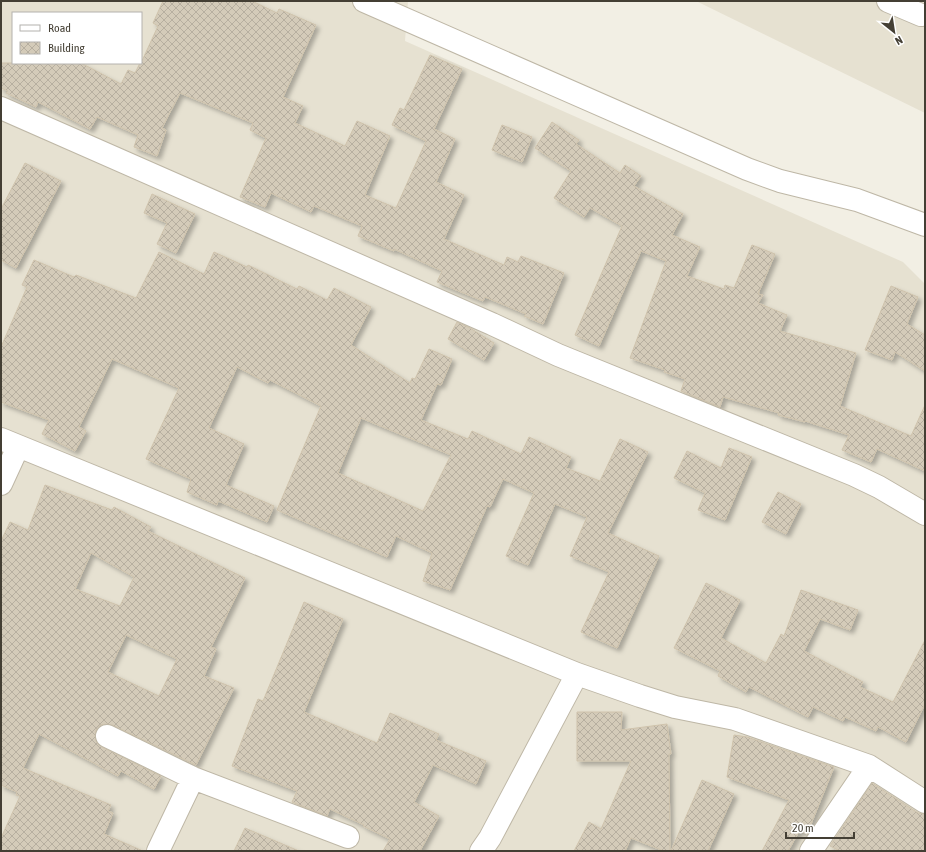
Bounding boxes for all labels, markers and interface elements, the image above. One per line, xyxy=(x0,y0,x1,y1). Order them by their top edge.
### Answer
legend xyxy=(12,12,142,64)
north arrow xyxy=(874,12,914,52)
text: Road xyxy=(48,21,71,35)
text: N xyxy=(893,34,905,47)
text: Building xyxy=(48,41,86,55)
scale bar xyxy=(786,814,854,840)
text: 20 m xyxy=(792,821,814,835)

